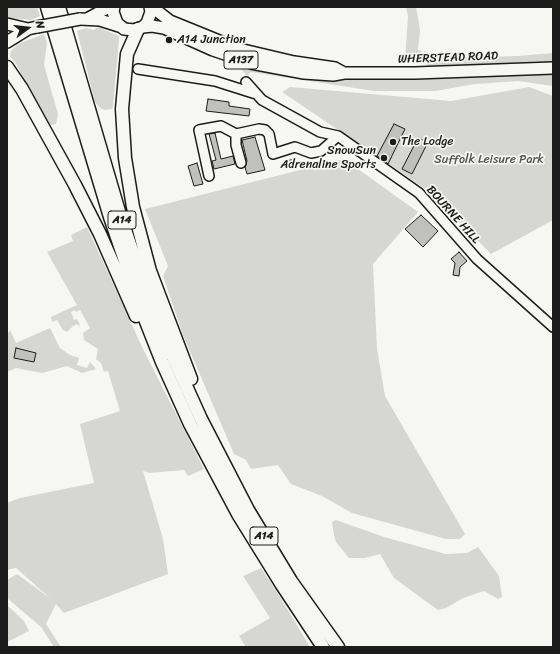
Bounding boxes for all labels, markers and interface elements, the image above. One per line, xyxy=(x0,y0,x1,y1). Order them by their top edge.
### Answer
north arrow xyxy=(8,8,48,48)
text: N xyxy=(30,19,50,31)
place label: A14 Junction xyxy=(177,33,246,47)
marker: A14 Junction xyxy=(164,35,174,45)
street label: WHERSTEAD ROAD xyxy=(398,49,498,67)
road number: A137 xyxy=(224,51,258,69)
place label: The Lodge xyxy=(401,135,453,149)
marker: The Lodge xyxy=(388,137,398,147)
place label: SnowSun Adrenaline Sports xyxy=(280,144,376,172)
marker: SnowSun Adrenaline Sports xyxy=(379,153,389,163)
park label: Suffolk Leisure Park xyxy=(434,153,544,167)
street label: BOURNE HILL xyxy=(423,183,483,247)
road number: A14 xyxy=(108,211,136,229)
road number: A14 xyxy=(250,527,278,545)

